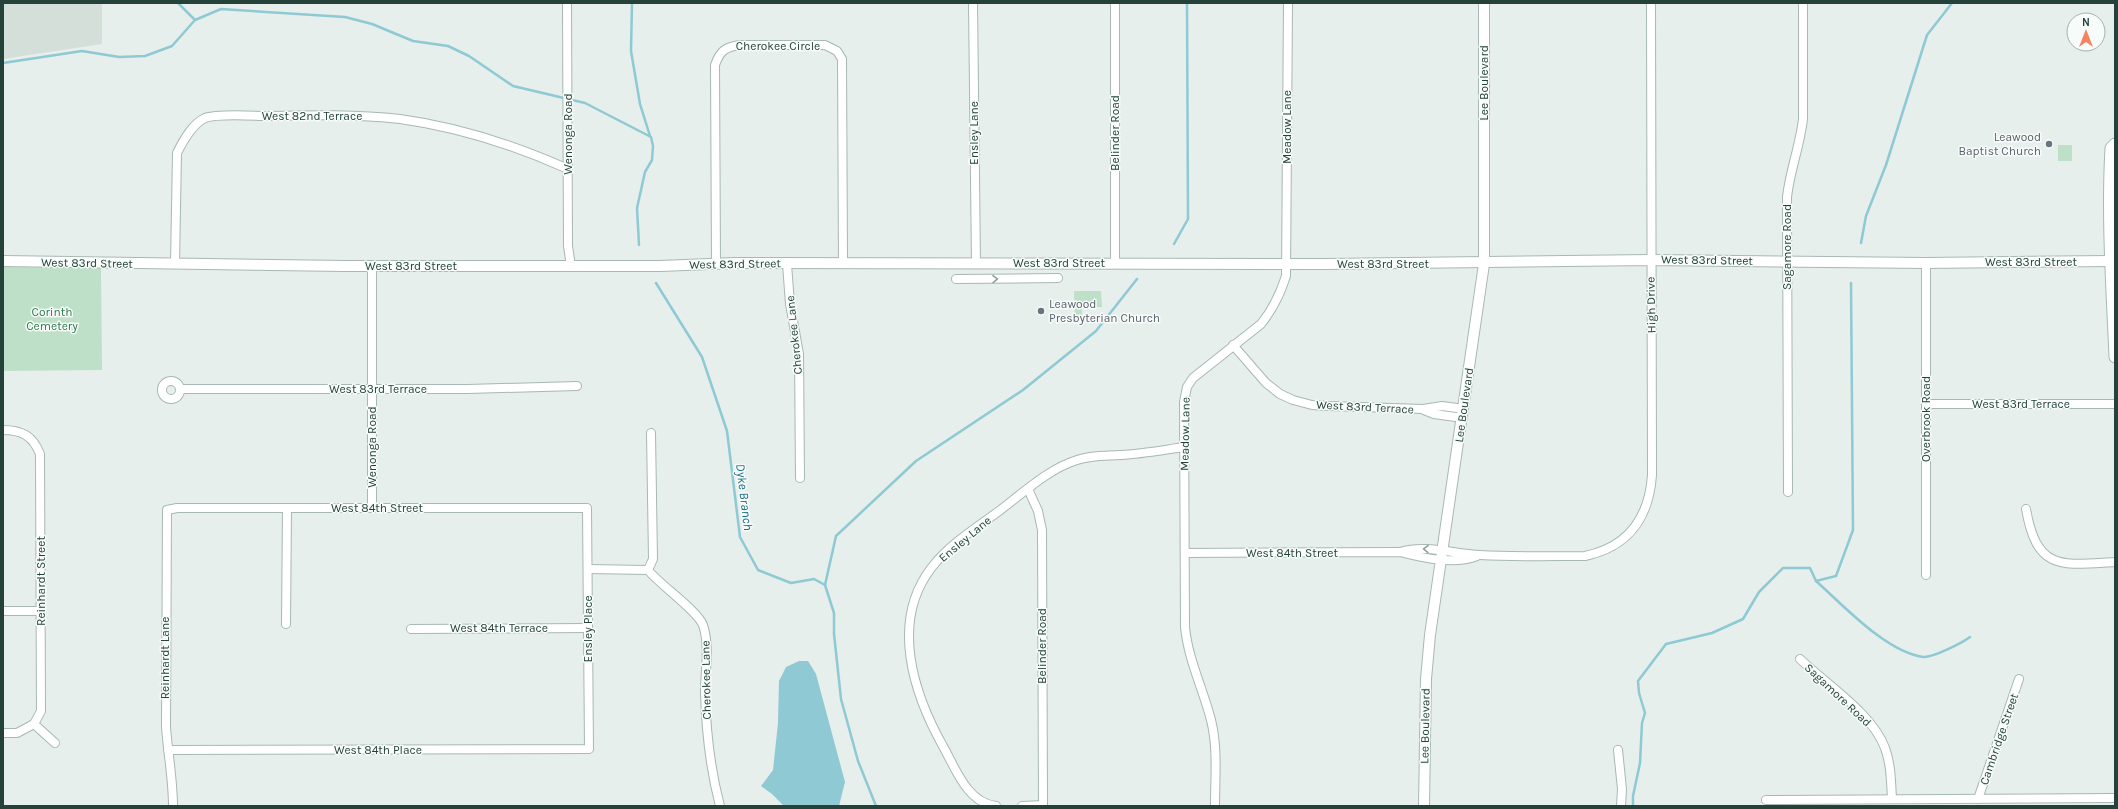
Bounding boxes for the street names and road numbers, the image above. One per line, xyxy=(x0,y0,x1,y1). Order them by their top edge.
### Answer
street label: Cherokee Circle xyxy=(736,39,820,53)
street label: Lee Boulevard xyxy=(1477,45,1491,121)
street label: Meadow Lane xyxy=(1280,90,1294,164)
street label: Wenonga Road xyxy=(561,93,575,175)
street label: Belinder Road xyxy=(1108,95,1122,171)
street label: Ensley Lane xyxy=(967,101,981,165)
street label: West 82nd Terrace xyxy=(262,109,362,123)
street label: Sagamore Road xyxy=(1780,204,1794,290)
street label: West 83rd Street xyxy=(1661,252,1754,268)
street label: West 83rd Street xyxy=(41,255,134,271)
street label: West 83rd Street xyxy=(1985,255,2077,269)
street label: West 83rd Street xyxy=(689,256,782,272)
street label: West 83rd Street xyxy=(1013,256,1105,270)
street label: West 83rd Street xyxy=(1337,257,1429,271)
street label: West 83rd Street xyxy=(365,259,457,273)
street label: High Drive xyxy=(1644,277,1658,333)
street label: Cherokee Lane xyxy=(783,295,805,375)
street label: Lee Boulevard xyxy=(1452,367,1476,443)
street label: Overbrook Road xyxy=(1919,376,1933,462)
street label: West 83rd Terrace xyxy=(329,382,427,396)
street label: Meadow Lane xyxy=(1177,397,1193,471)
street label: West 83rd Terrace xyxy=(1316,397,1414,417)
street label: West 83rd Terrace xyxy=(1972,397,2070,411)
street label: Wenonga Road xyxy=(365,406,379,488)
street label: West 84th Street xyxy=(331,501,423,515)
street label: Ensley Lane xyxy=(936,513,994,565)
street label: Reinhardt Street xyxy=(34,536,48,626)
street label: West 84th Street xyxy=(1246,546,1338,560)
street label: Ensley Place xyxy=(581,595,595,663)
street label: Belinder Road xyxy=(1035,608,1049,684)
street label: Reinhardt Lane xyxy=(158,617,172,699)
street label: West 84th Terrace xyxy=(450,621,548,635)
street label: Cherokee Lane xyxy=(698,640,714,720)
street label: Sagamore Road xyxy=(1802,661,1874,729)
street label: Lee Boulevard xyxy=(1417,688,1433,764)
street label: Cambridge Street xyxy=(1977,691,2021,787)
street label: West 84th Place xyxy=(334,743,422,757)

